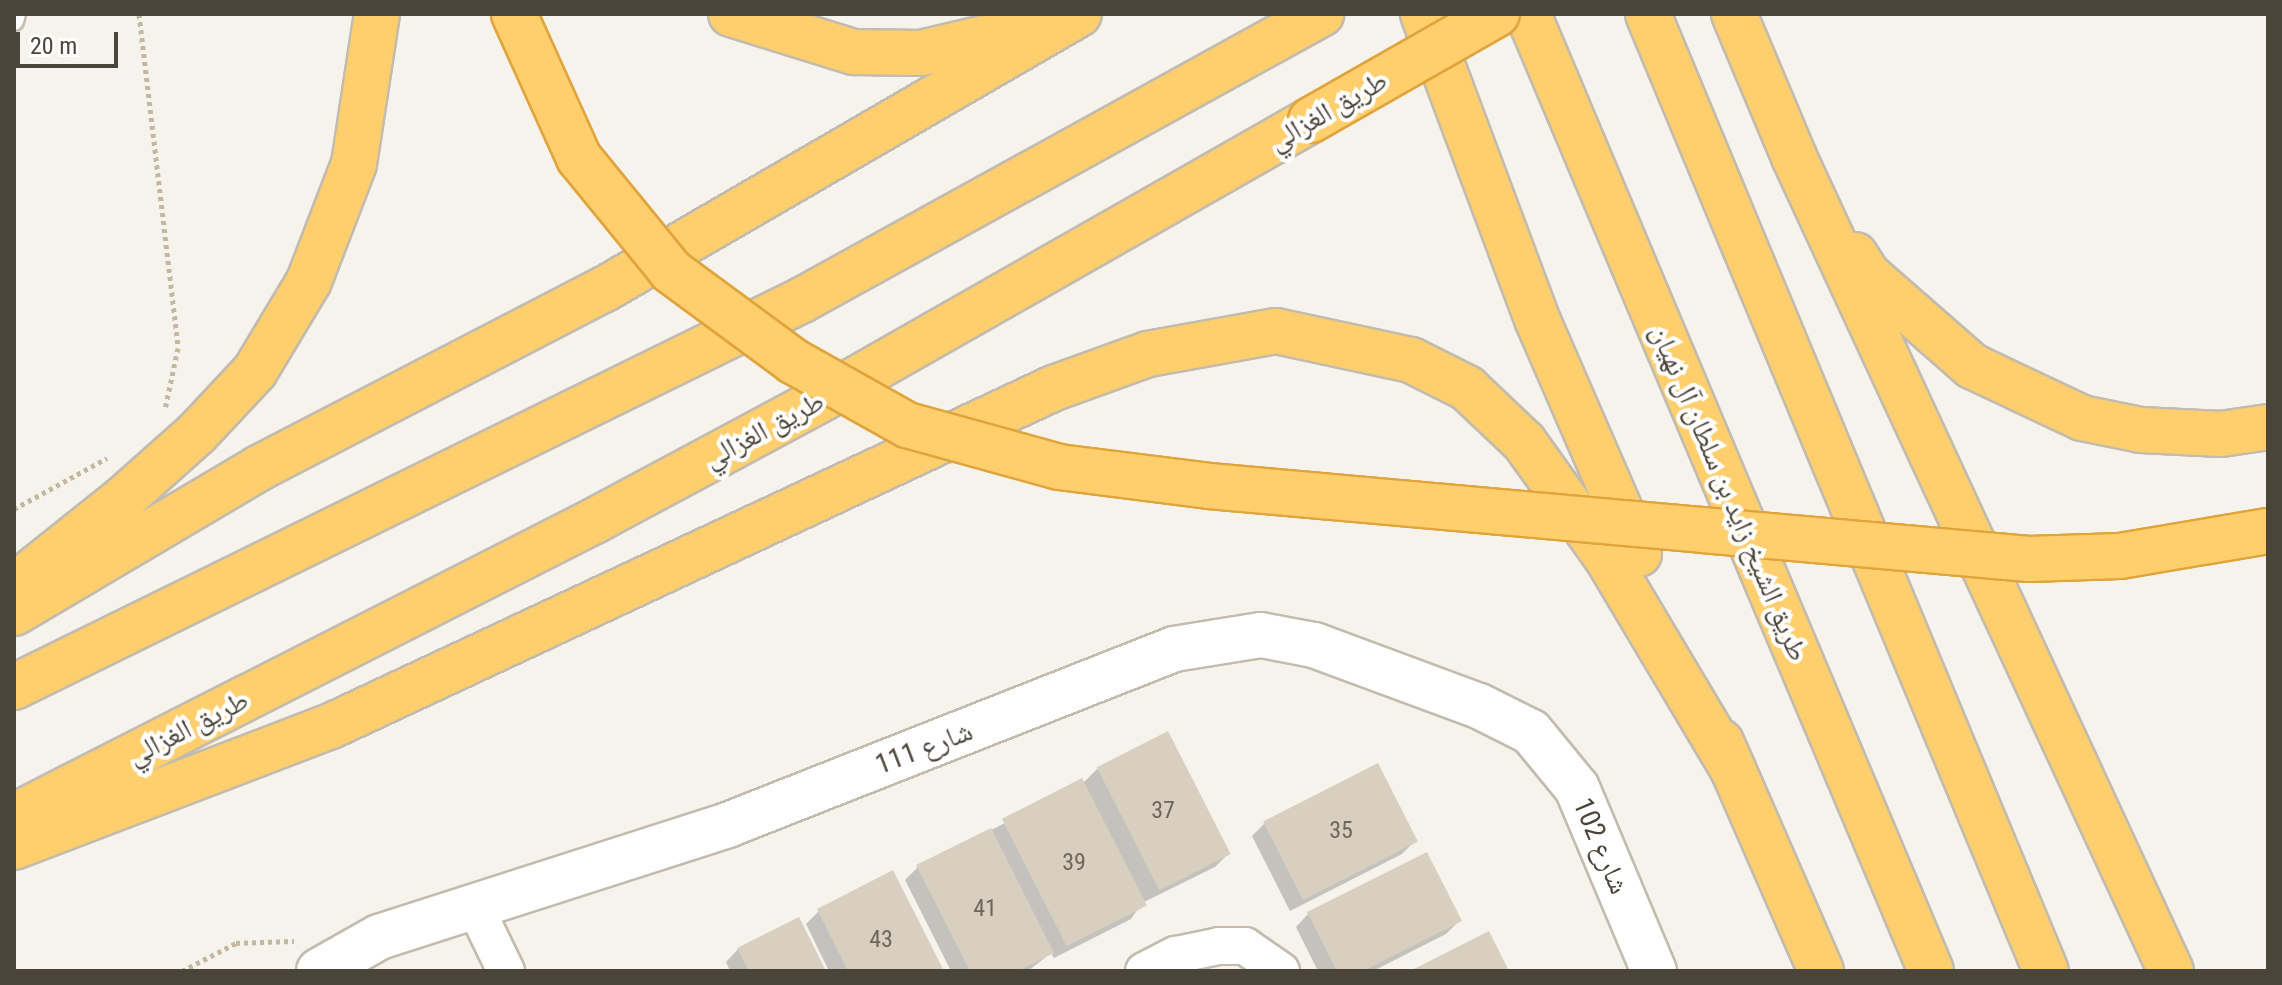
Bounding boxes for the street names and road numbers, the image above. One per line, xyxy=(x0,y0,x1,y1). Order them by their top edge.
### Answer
street label: طريق الغزالي xyxy=(1263,64,1393,158)
street label: طريق الشيخ زايد بن سلطان آل نهيان xyxy=(1643,320,1815,666)
street label: طريق الغزالي xyxy=(698,384,830,476)
street label: طريق الغزالي xyxy=(122,683,254,773)
street label: شارع 111 xyxy=(871,714,977,782)
street label: شارع 102 xyxy=(1566,793,1636,899)

